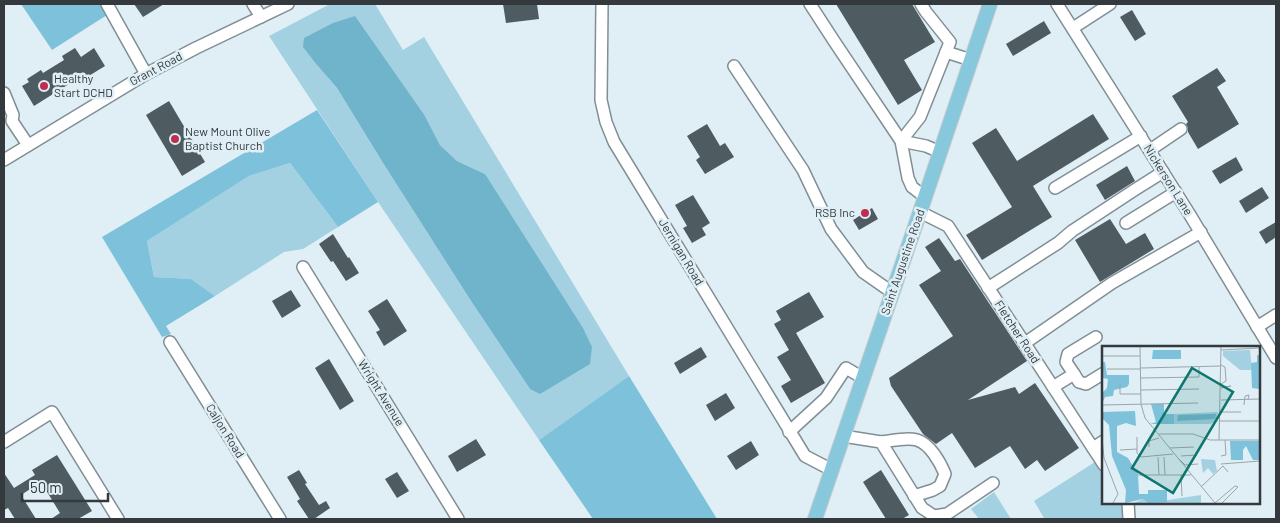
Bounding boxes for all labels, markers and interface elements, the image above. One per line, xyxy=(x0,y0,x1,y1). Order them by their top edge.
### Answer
street label: Grant Road xyxy=(127,48,184,88)
place label: Healthy Start DCHD xyxy=(54,71,113,99)
marker: Healthy Start DCHD xyxy=(38,80,50,92)
place label: New Mount Olive Baptist Church xyxy=(185,124,270,152)
marker: New Mount Olive Baptist Church xyxy=(169,133,181,145)
street label: Nickerson Lane xyxy=(1141,141,1196,217)
place label: RSB Inc xyxy=(815,205,855,219)
marker: RSB Inc xyxy=(859,207,871,219)
street label: Saint Augustine Road xyxy=(877,207,927,316)
street label: Jernigan Road xyxy=(656,216,707,287)
street label: Fletcher Road xyxy=(992,297,1043,366)
inset map xyxy=(1102,346,1260,503)
street label: Wright Avenue xyxy=(356,357,408,428)
street label: Caljon Road xyxy=(204,401,248,460)
scale bar xyxy=(22,470,109,502)
text: 50 m xyxy=(30,478,62,496)

